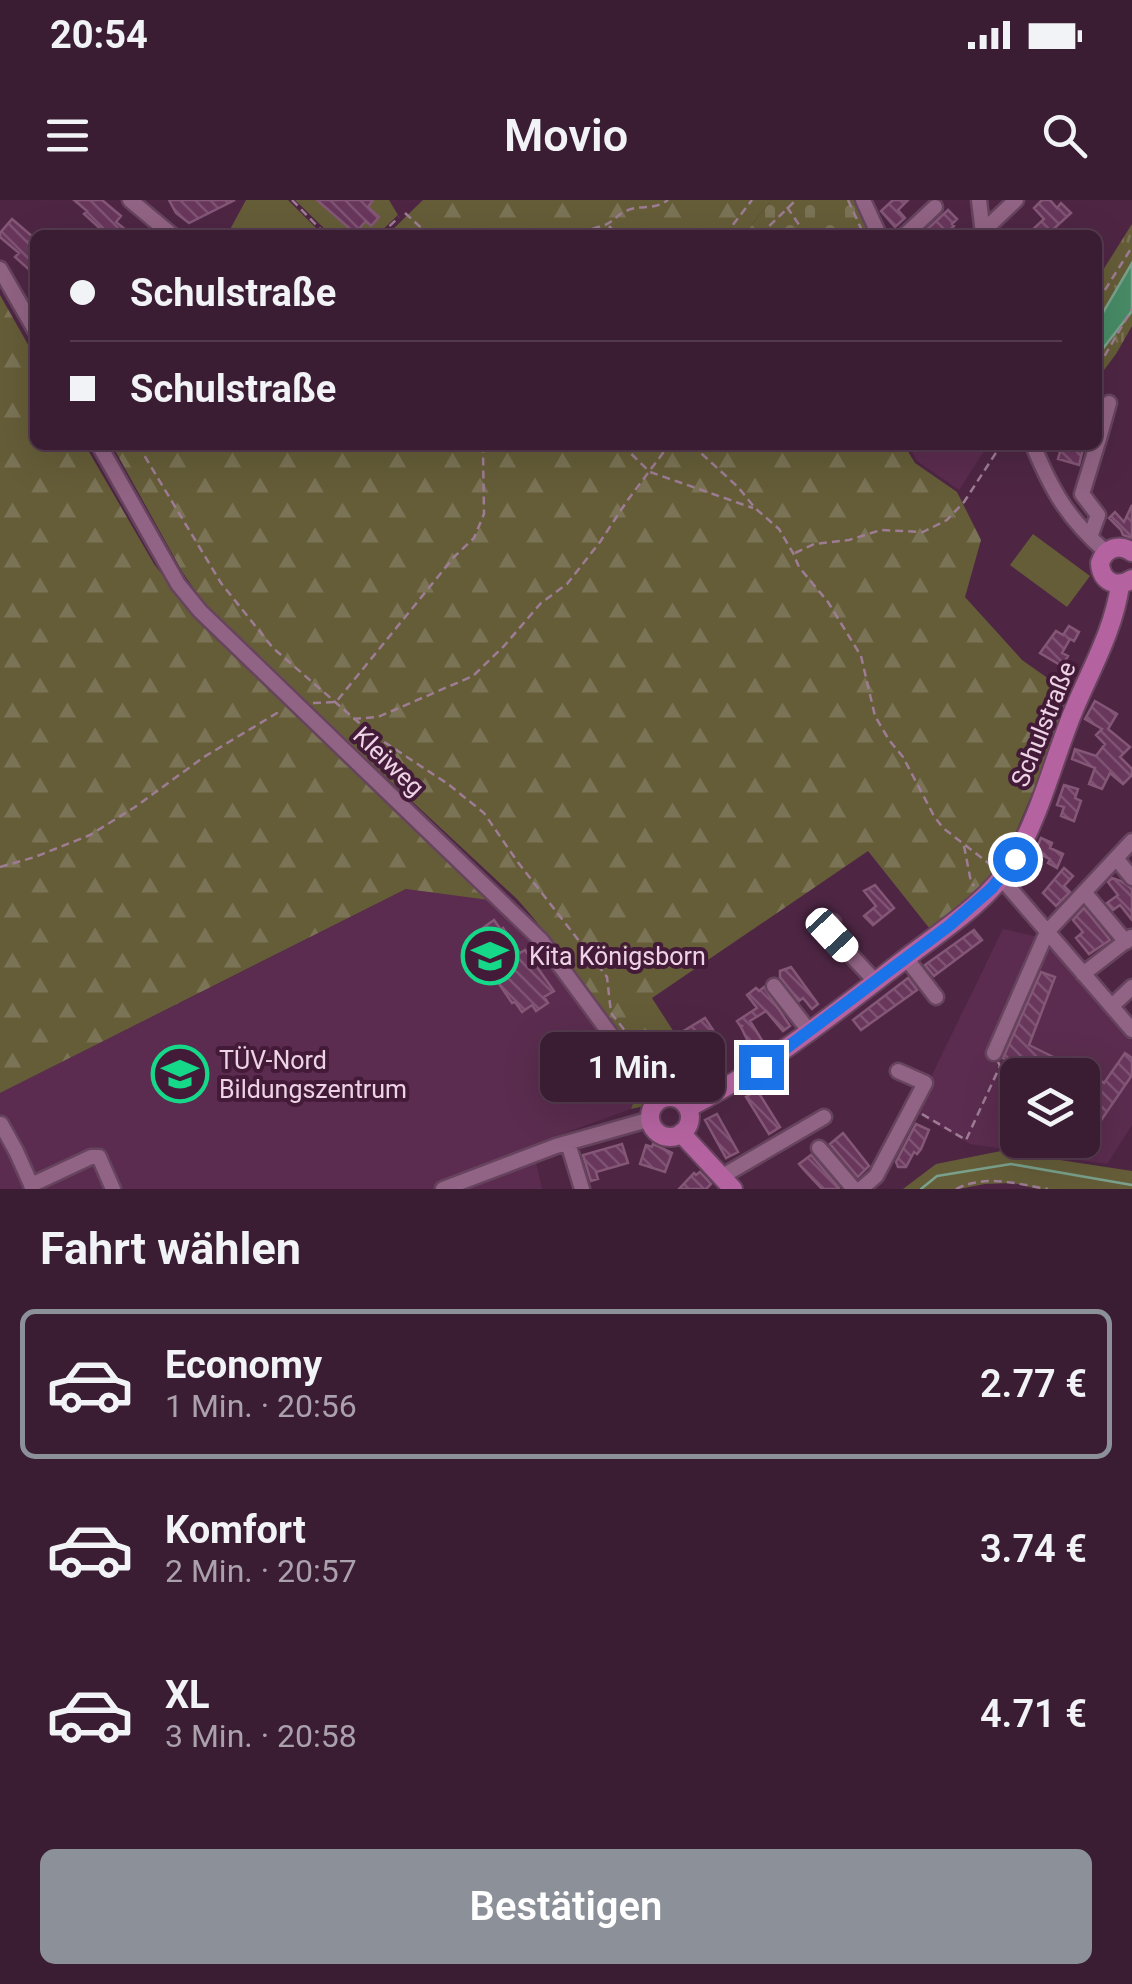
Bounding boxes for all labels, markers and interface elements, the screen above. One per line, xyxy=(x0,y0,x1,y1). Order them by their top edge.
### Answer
text: 20:54 xyxy=(50,13,148,57)
icon: menu xyxy=(40,108,95,163)
icon: search xyxy=(1037,108,1092,163)
text: Movio xyxy=(504,109,628,162)
text: Schulstraße xyxy=(130,271,336,315)
text: Schulstraße xyxy=(130,367,336,411)
street label: Schulstraße xyxy=(1005,657,1082,791)
street label: Kleiweg xyxy=(347,721,430,802)
route start xyxy=(993,837,1038,882)
car xyxy=(801,903,863,967)
school or university icon: Kita Königsborn xyxy=(460,926,520,986)
place label: Kita Königsborn xyxy=(529,942,706,971)
callout: 1 Min. xyxy=(541,1032,726,1102)
school or university icon: TÜV-Nord Bildungszentrum xyxy=(150,1044,210,1104)
route end xyxy=(739,1045,784,1090)
place label: TÜV-Nord Bildungszentrum xyxy=(219,1046,407,1104)
text: 1 Min. xyxy=(588,1048,677,1086)
map controls xyxy=(1000,1058,1100,1158)
button: layers xyxy=(1000,1058,1100,1158)
text: Fahrt wählen xyxy=(40,1222,301,1275)
icon: car xyxy=(45,1339,135,1429)
text: Economy xyxy=(165,1343,322,1387)
text: 2.77 € xyxy=(980,1362,1087,1406)
text: 1 Min. · 20:56 xyxy=(165,1387,357,1425)
icon: car xyxy=(45,1504,135,1594)
text: Komfort xyxy=(165,1508,306,1552)
text: 3.74 € xyxy=(980,1527,1087,1571)
text: 2 Min. · 20:57 xyxy=(165,1552,357,1590)
icon: car xyxy=(45,1669,135,1759)
text: XL xyxy=(165,1673,210,1717)
text: 4.71 € xyxy=(980,1692,1087,1736)
text: 3 Min. · 20:58 xyxy=(165,1717,357,1755)
button: Bestätigen xyxy=(40,1849,1092,1964)

